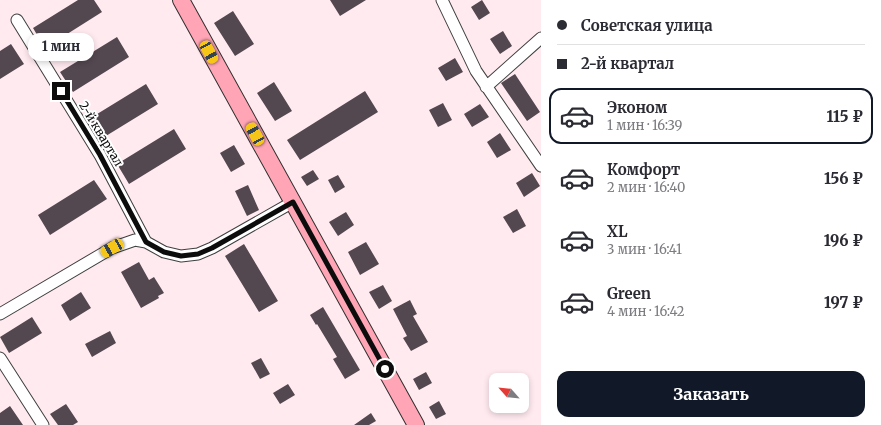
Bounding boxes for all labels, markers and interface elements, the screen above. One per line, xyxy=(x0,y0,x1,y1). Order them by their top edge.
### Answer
text: Советская улица xyxy=(581,16,713,35)
callout: 1 мин xyxy=(28,33,94,61)
text: 1 мин xyxy=(42,38,80,55)
car xyxy=(198,39,220,65)
text: 2-й квартал xyxy=(581,54,674,73)
route end xyxy=(52,82,70,100)
icon: car xyxy=(559,98,595,134)
text: Эконом xyxy=(607,98,667,117)
street label: 2-й квартал xyxy=(76,99,127,169)
text: 115 ₽ xyxy=(826,107,863,126)
text: 1 мин · 16:39 xyxy=(607,117,682,134)
car xyxy=(244,121,266,147)
icon: car xyxy=(559,160,595,196)
text: Комфорт xyxy=(607,160,680,179)
text: 156 ₽ xyxy=(824,169,863,188)
text: 2 мин · 16:40 xyxy=(607,179,685,196)
icon: car xyxy=(559,222,595,258)
text: XL xyxy=(607,222,628,241)
text: 196 ₽ xyxy=(824,231,863,250)
car xyxy=(99,237,125,259)
text: 3 мин · 16:41 xyxy=(607,241,682,258)
icon: car xyxy=(559,284,595,320)
text: Green xyxy=(607,284,651,303)
text: 197 ₽ xyxy=(824,293,863,312)
text: 4 мин · 16:42 xyxy=(607,303,685,320)
route start xyxy=(376,360,394,378)
button: Заказать xyxy=(557,371,865,417)
north arrow xyxy=(489,373,529,413)
map controls xyxy=(489,373,529,413)

